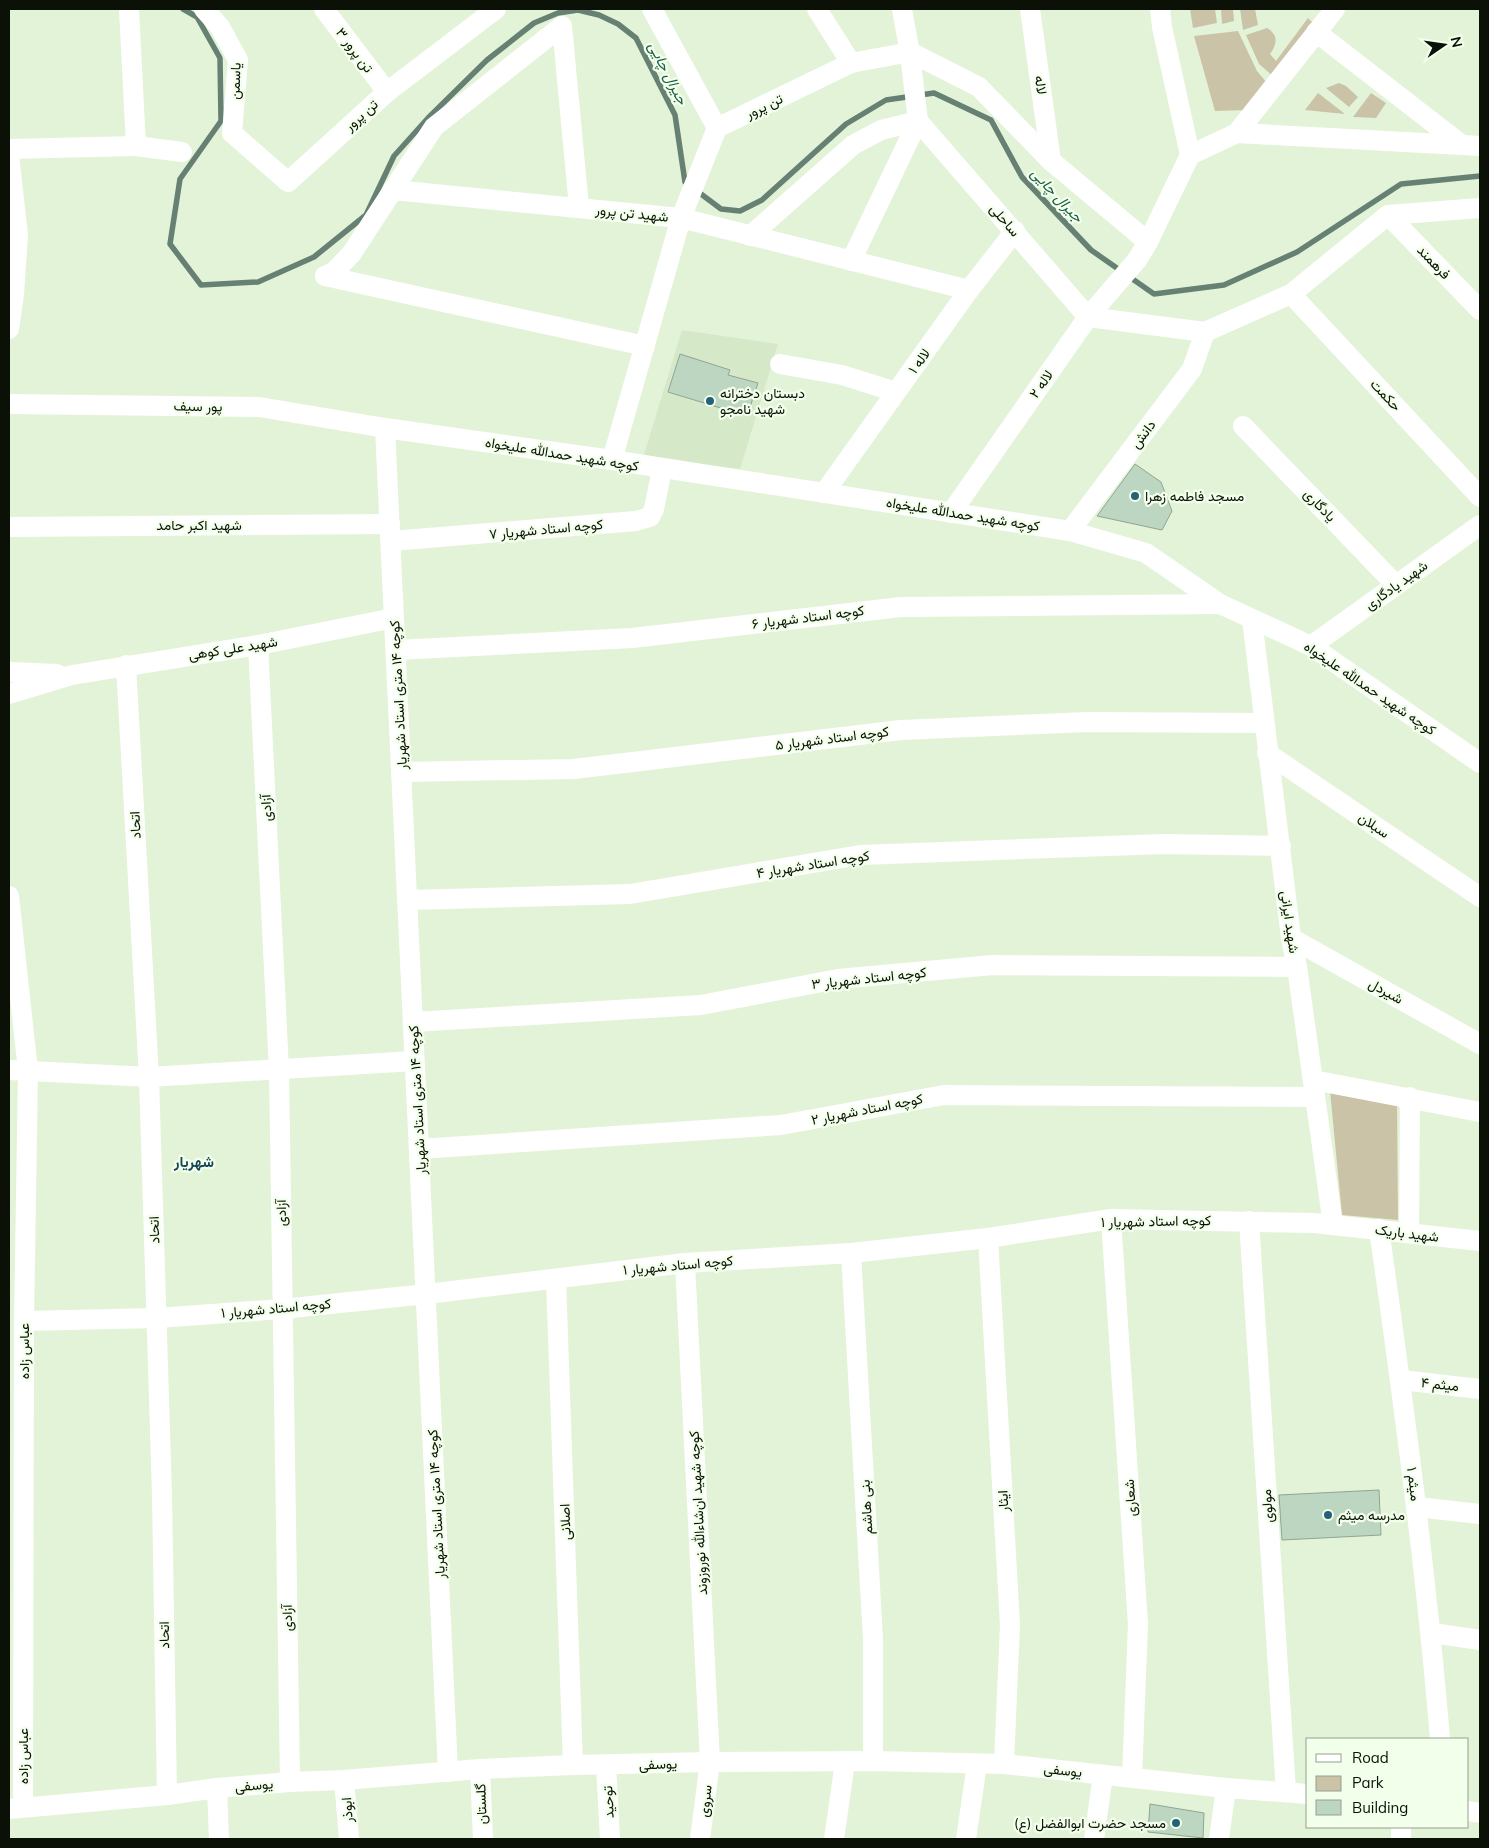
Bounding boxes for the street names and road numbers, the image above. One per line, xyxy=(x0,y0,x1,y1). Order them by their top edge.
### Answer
street label: تن پرور ۳ xyxy=(331,24,378,77)
street label: یاسمن xyxy=(225,62,245,100)
street label: لاله xyxy=(1031,74,1051,96)
street label: تن پرور xyxy=(742,89,786,124)
street label: تن پرور xyxy=(340,95,382,136)
street label: شهید تن پرور xyxy=(594,200,669,227)
street label: ساحلی xyxy=(986,200,1024,240)
street label: فرهمند xyxy=(1413,241,1455,283)
street label: لاله ۱ xyxy=(904,345,934,377)
street label: لاله ۲ xyxy=(1025,366,1057,402)
street label: حکمت xyxy=(1367,375,1405,415)
street label: پور سیف xyxy=(173,397,223,416)
street label: دانش xyxy=(1126,416,1160,452)
street label: کوچه شهید حمدالله علیخواه xyxy=(484,433,640,476)
street label: یادگاری xyxy=(1300,485,1340,525)
street label: کوچه شهید حمدالله علیخواه xyxy=(885,493,1041,536)
street label: کوچه استاد شهریار ۷ xyxy=(488,515,604,544)
street label: شهید اکبر حامد xyxy=(156,516,242,534)
street label: شهید یادگاری xyxy=(1361,556,1431,614)
street label: کوچه استاد شهریار ۶ xyxy=(751,601,865,634)
street label: کوچه ۱۴ متری استاد شهریار xyxy=(385,620,412,771)
street label: شهید علی کوهی xyxy=(187,632,279,664)
street label: کوچه شهید حمدالله علیخواه xyxy=(1300,637,1439,740)
street label: کوچه استاد شهریار ۵ xyxy=(774,722,890,755)
street label: آزادی xyxy=(256,792,276,822)
street label: سبلان xyxy=(1355,808,1393,842)
street label: اتحاد xyxy=(125,811,145,839)
street label: کوچه استاد شهریار ۴ xyxy=(755,846,871,883)
street label: شهید ایرانی xyxy=(1277,890,1303,954)
street label: کوچه استاد شهریار ۳ xyxy=(811,963,927,994)
street label: شیردل xyxy=(1365,974,1406,1009)
street label: کوچه ۱۴ متری استاد شهریار xyxy=(404,1025,431,1176)
street label: کوچه استاد شهریار ۲ xyxy=(810,1089,925,1130)
street label: آزادی xyxy=(272,1198,290,1227)
street label: کوچه استاد شهریار ۱ xyxy=(1101,1211,1211,1232)
street label: اتحاد xyxy=(145,1216,163,1244)
street label: شهید باریک xyxy=(1374,1220,1440,1246)
street label: کوچه استاد شهریار ۱ xyxy=(622,1251,734,1280)
street label: کوچه استاد شهریار ۱ xyxy=(220,1294,332,1323)
street label: عباس زاده xyxy=(15,1323,33,1379)
street label: میثم ۴ xyxy=(1420,1373,1460,1395)
street label: کوچه ۱۴ متری استاد شهریار xyxy=(423,1429,450,1580)
street label: کوچه شهید ان‌شاءالله نوروزوند xyxy=(685,1430,712,1596)
street label: میثم ۱ xyxy=(1403,1466,1425,1502)
street label: بنی هاشم xyxy=(856,1479,876,1535)
street label: شعاری xyxy=(1120,1479,1140,1517)
street label: مولوی xyxy=(1257,1488,1277,1524)
street label: ایثار xyxy=(993,1490,1013,1513)
street label: اصلانی xyxy=(555,1503,575,1541)
street label: آزادی xyxy=(278,1603,296,1632)
street label: اتحاد xyxy=(155,1621,173,1649)
street label: عباس زاده xyxy=(14,1728,32,1784)
street label: یوسفی xyxy=(638,1754,678,1774)
street label: یوسفی xyxy=(1043,1759,1083,1781)
street label: یوسفی xyxy=(234,1774,274,1796)
street label: گلستان xyxy=(471,1783,491,1825)
street label: سروی xyxy=(694,1784,716,1818)
street label: توحید xyxy=(598,1785,618,1819)
street label: ابوذر xyxy=(337,1797,357,1824)

